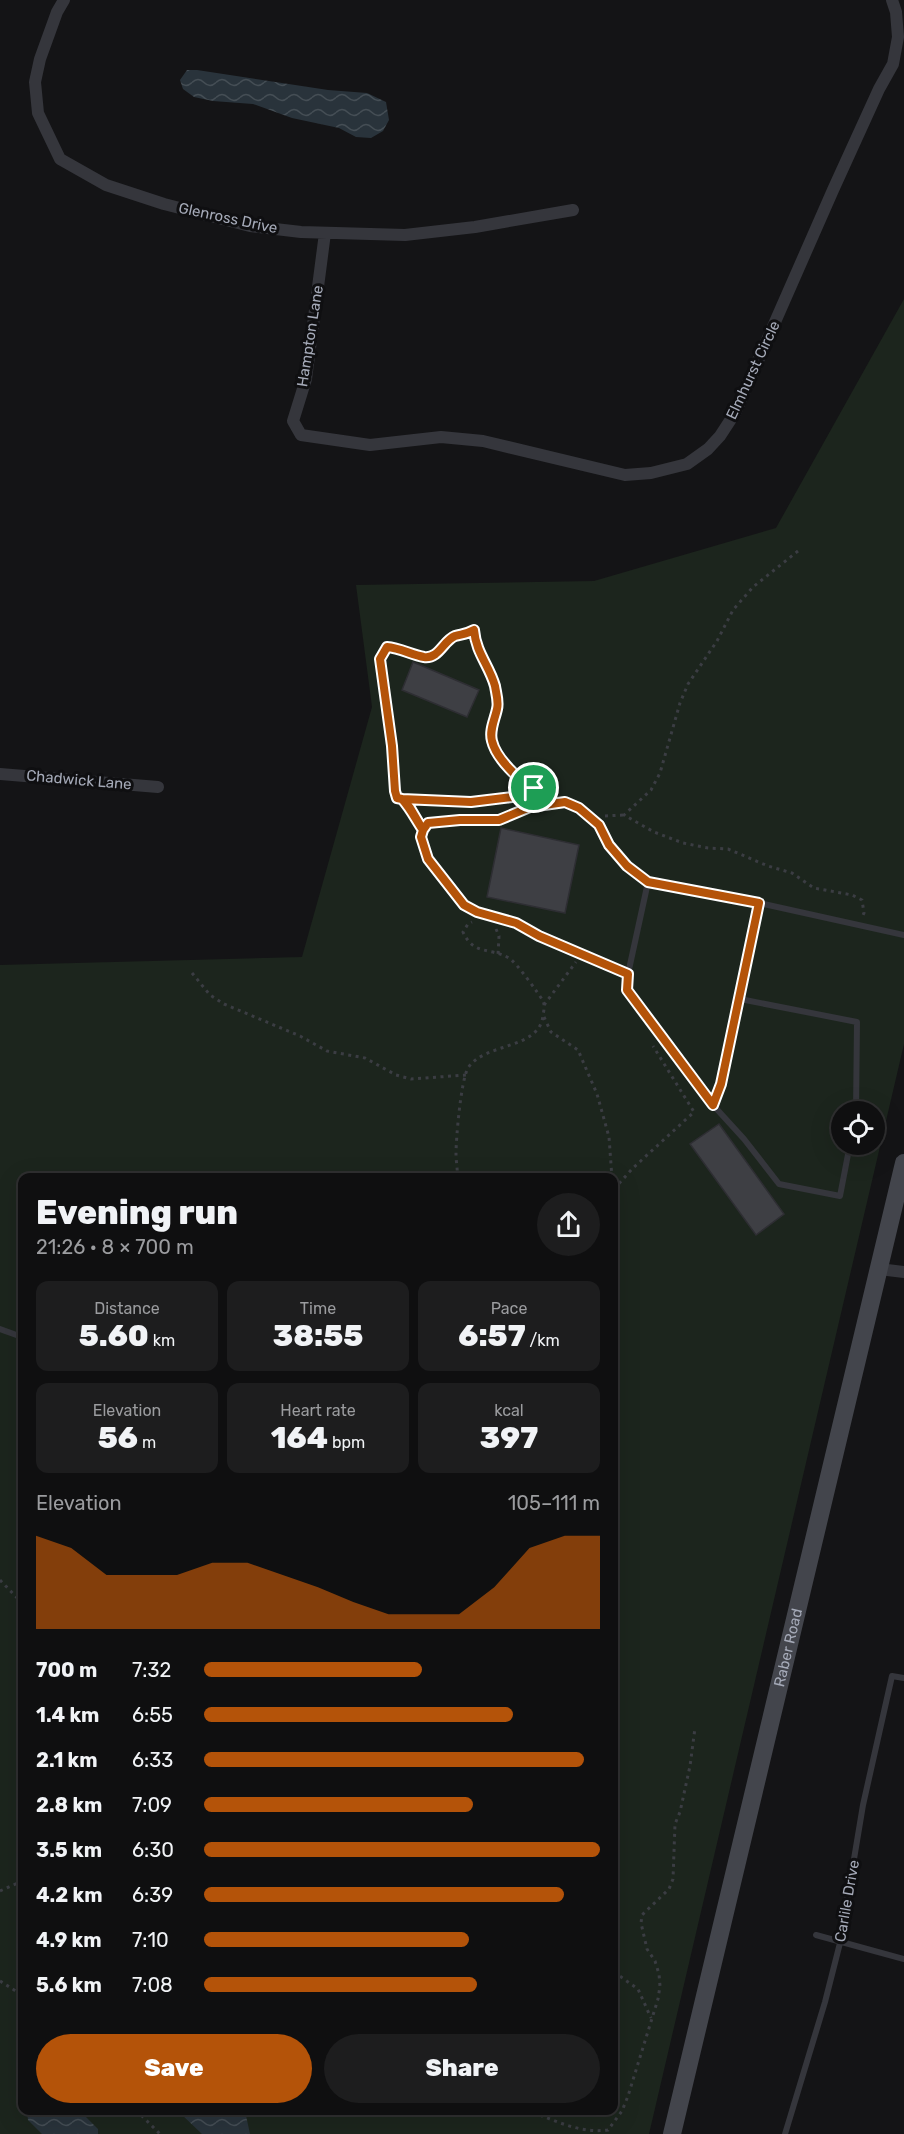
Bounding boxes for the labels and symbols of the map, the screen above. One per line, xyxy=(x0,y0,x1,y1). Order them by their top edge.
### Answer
street label: Glenross Drive xyxy=(177,199,279,237)
street label: Hampton Lane xyxy=(293,284,327,388)
street label: Elmhurst Circle xyxy=(722,318,784,422)
pin xyxy=(508,762,559,813)
street label: Chadwick Lane xyxy=(26,766,132,794)
street label: Raber Road xyxy=(770,1607,806,1689)
street label: Carlile Drive xyxy=(831,1859,863,1943)

